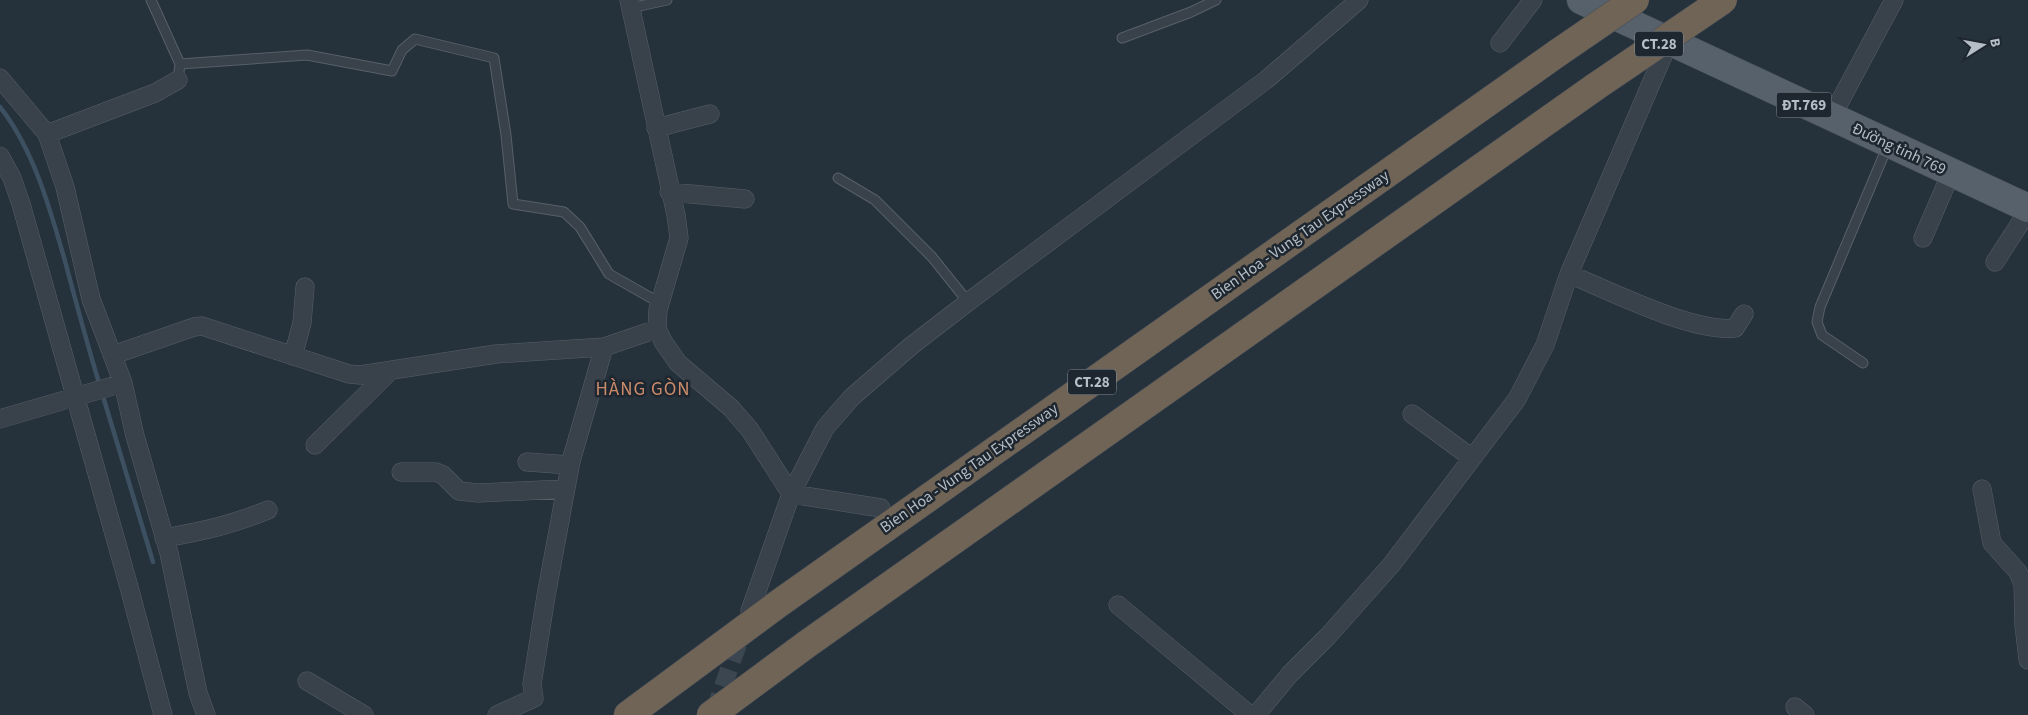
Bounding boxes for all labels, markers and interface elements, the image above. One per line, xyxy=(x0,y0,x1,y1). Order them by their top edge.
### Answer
north arrow xyxy=(1958,20,2008,70)
road number: CT.28 xyxy=(1635,32,1683,56)
text: B xyxy=(1984,37,2006,49)
road number: ĐT.769 xyxy=(1776,92,1832,118)
street label: Đường tỉnh 769 xyxy=(1848,118,1950,180)
street label: Bien Hoa - Vung Tau Expressway xyxy=(1206,165,1394,305)
road number: CT.28 xyxy=(1068,370,1116,394)
district label: HÀNG GÒN xyxy=(595,376,691,403)
street label: Bien Hoa - Vung Tau Expressway xyxy=(875,398,1063,538)

